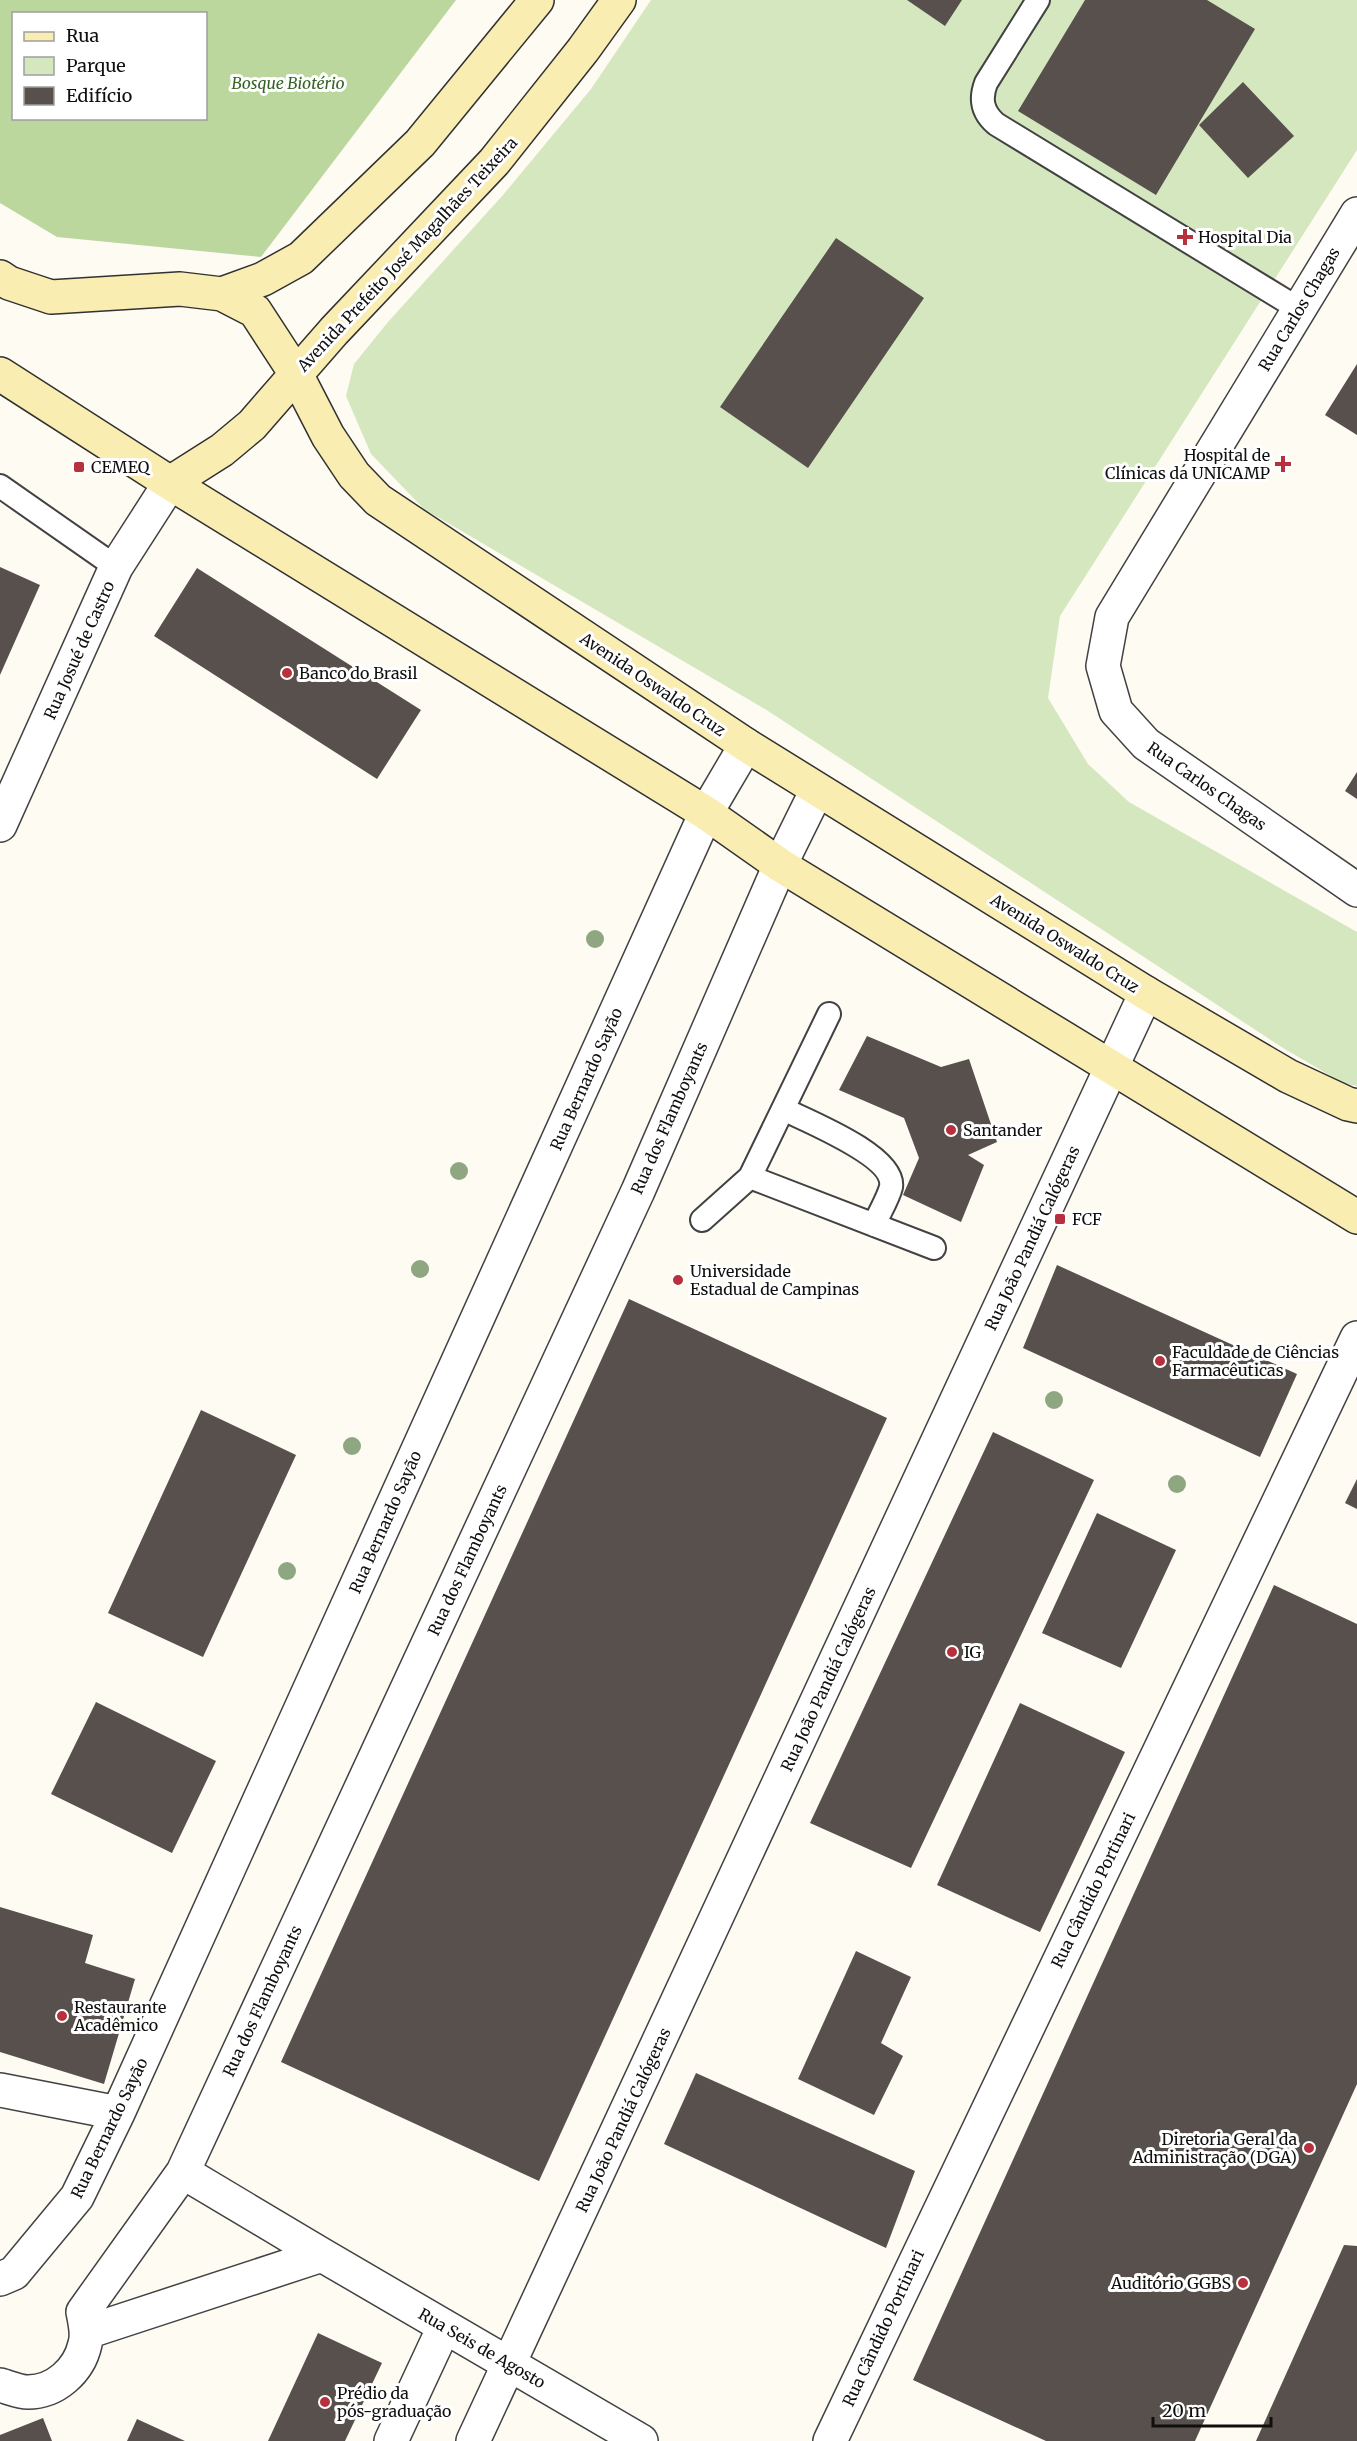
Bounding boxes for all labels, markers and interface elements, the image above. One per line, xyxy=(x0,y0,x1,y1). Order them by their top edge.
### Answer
legend xyxy=(12,12,207,120)
text: Rua xyxy=(66,24,100,47)
text: Parque xyxy=(66,54,126,77)
park label: Bosque Biotério xyxy=(231,73,345,93)
text: Edifício xyxy=(66,84,132,107)
street label: Avenida Prefeito José Magalhães Teixeira xyxy=(292,132,521,376)
place label: Hospital Dia xyxy=(1198,227,1292,247)
marker: Hospital Dia xyxy=(1176,228,1194,246)
street label: Rua Carlos Chagas xyxy=(1254,243,1344,375)
place label: Hospital de Clínicas da UNICAMP xyxy=(1105,445,1270,483)
marker: Hospital de Clínicas da UNICAMP xyxy=(1274,455,1292,473)
place label: CEMEQ xyxy=(91,457,151,477)
marker: CEMEQ xyxy=(72,460,86,474)
street label: Rua Josué de Castro xyxy=(39,578,119,722)
street label: Avenida Oswaldo Cruz xyxy=(576,627,730,740)
place label: Banco do Brasil xyxy=(299,663,417,683)
marker: Banco do Brasil xyxy=(280,666,294,680)
street label: Rua Carlos Chagas xyxy=(1144,737,1271,835)
street label: Avenida Oswaldo Cruz xyxy=(986,889,1143,997)
street label: Rua Bernardo Sayão xyxy=(546,1005,626,1153)
street label: Rua dos Flamboyants xyxy=(626,1039,712,1197)
place label: Santander xyxy=(963,1120,1043,1140)
marker: Santander xyxy=(944,1123,958,1137)
street label: Rua João Pandiá Calógeras xyxy=(980,1142,1084,1334)
place label: FCF xyxy=(1072,1209,1102,1229)
marker: FCF xyxy=(1053,1212,1067,1226)
place label: Universidade Estadual de Campinas xyxy=(690,1261,859,1299)
marker: Universidade Estadual de Campinas xyxy=(671,1273,685,1287)
place label: Faculdade de Ciências Farmacêuticas xyxy=(1172,1342,1339,1380)
marker: Faculdade de Ciências Farmacêuticas xyxy=(1153,1354,1167,1368)
street label: Rua Bernardo Sayão xyxy=(345,1448,425,1596)
street label: Rua dos Flamboyants xyxy=(423,1481,511,1639)
street label: Rua João Pandiá Calógeras xyxy=(776,1583,880,1775)
place label: IG xyxy=(964,1642,982,1662)
marker: IG xyxy=(945,1645,959,1659)
street label: Rua Cândido Portinari xyxy=(1047,1809,1139,1971)
street label: Rua dos Flamboyants xyxy=(218,1922,306,2080)
place label: Restaurante Acadêmico xyxy=(73,1997,166,2035)
marker: Restaurante Acadêmico xyxy=(55,2009,69,2023)
street label: Rua João Pandiá Calógeras xyxy=(571,2024,675,2216)
street label: Rua Bernardo Sayão xyxy=(66,2054,152,2202)
place label: Diretoria Geral da Administração (DGA) xyxy=(1131,2129,1297,2167)
marker: Diretoria Geral da Administração (DGA) xyxy=(1302,2141,1316,2155)
street label: Rua Cândido Portinari xyxy=(838,2247,928,2409)
place label: Auditório GGBS xyxy=(1110,2273,1231,2293)
marker: Auditório GGBS xyxy=(1236,2276,1250,2290)
street label: Rua Seis de Agosto xyxy=(415,2304,549,2392)
place label: Prédio da pós-graduação xyxy=(337,2383,451,2421)
scale bar xyxy=(1153,2390,1272,2428)
marker: Prédio da pós-graduação xyxy=(318,2395,332,2409)
text: 20 m xyxy=(1162,2399,1206,2422)

